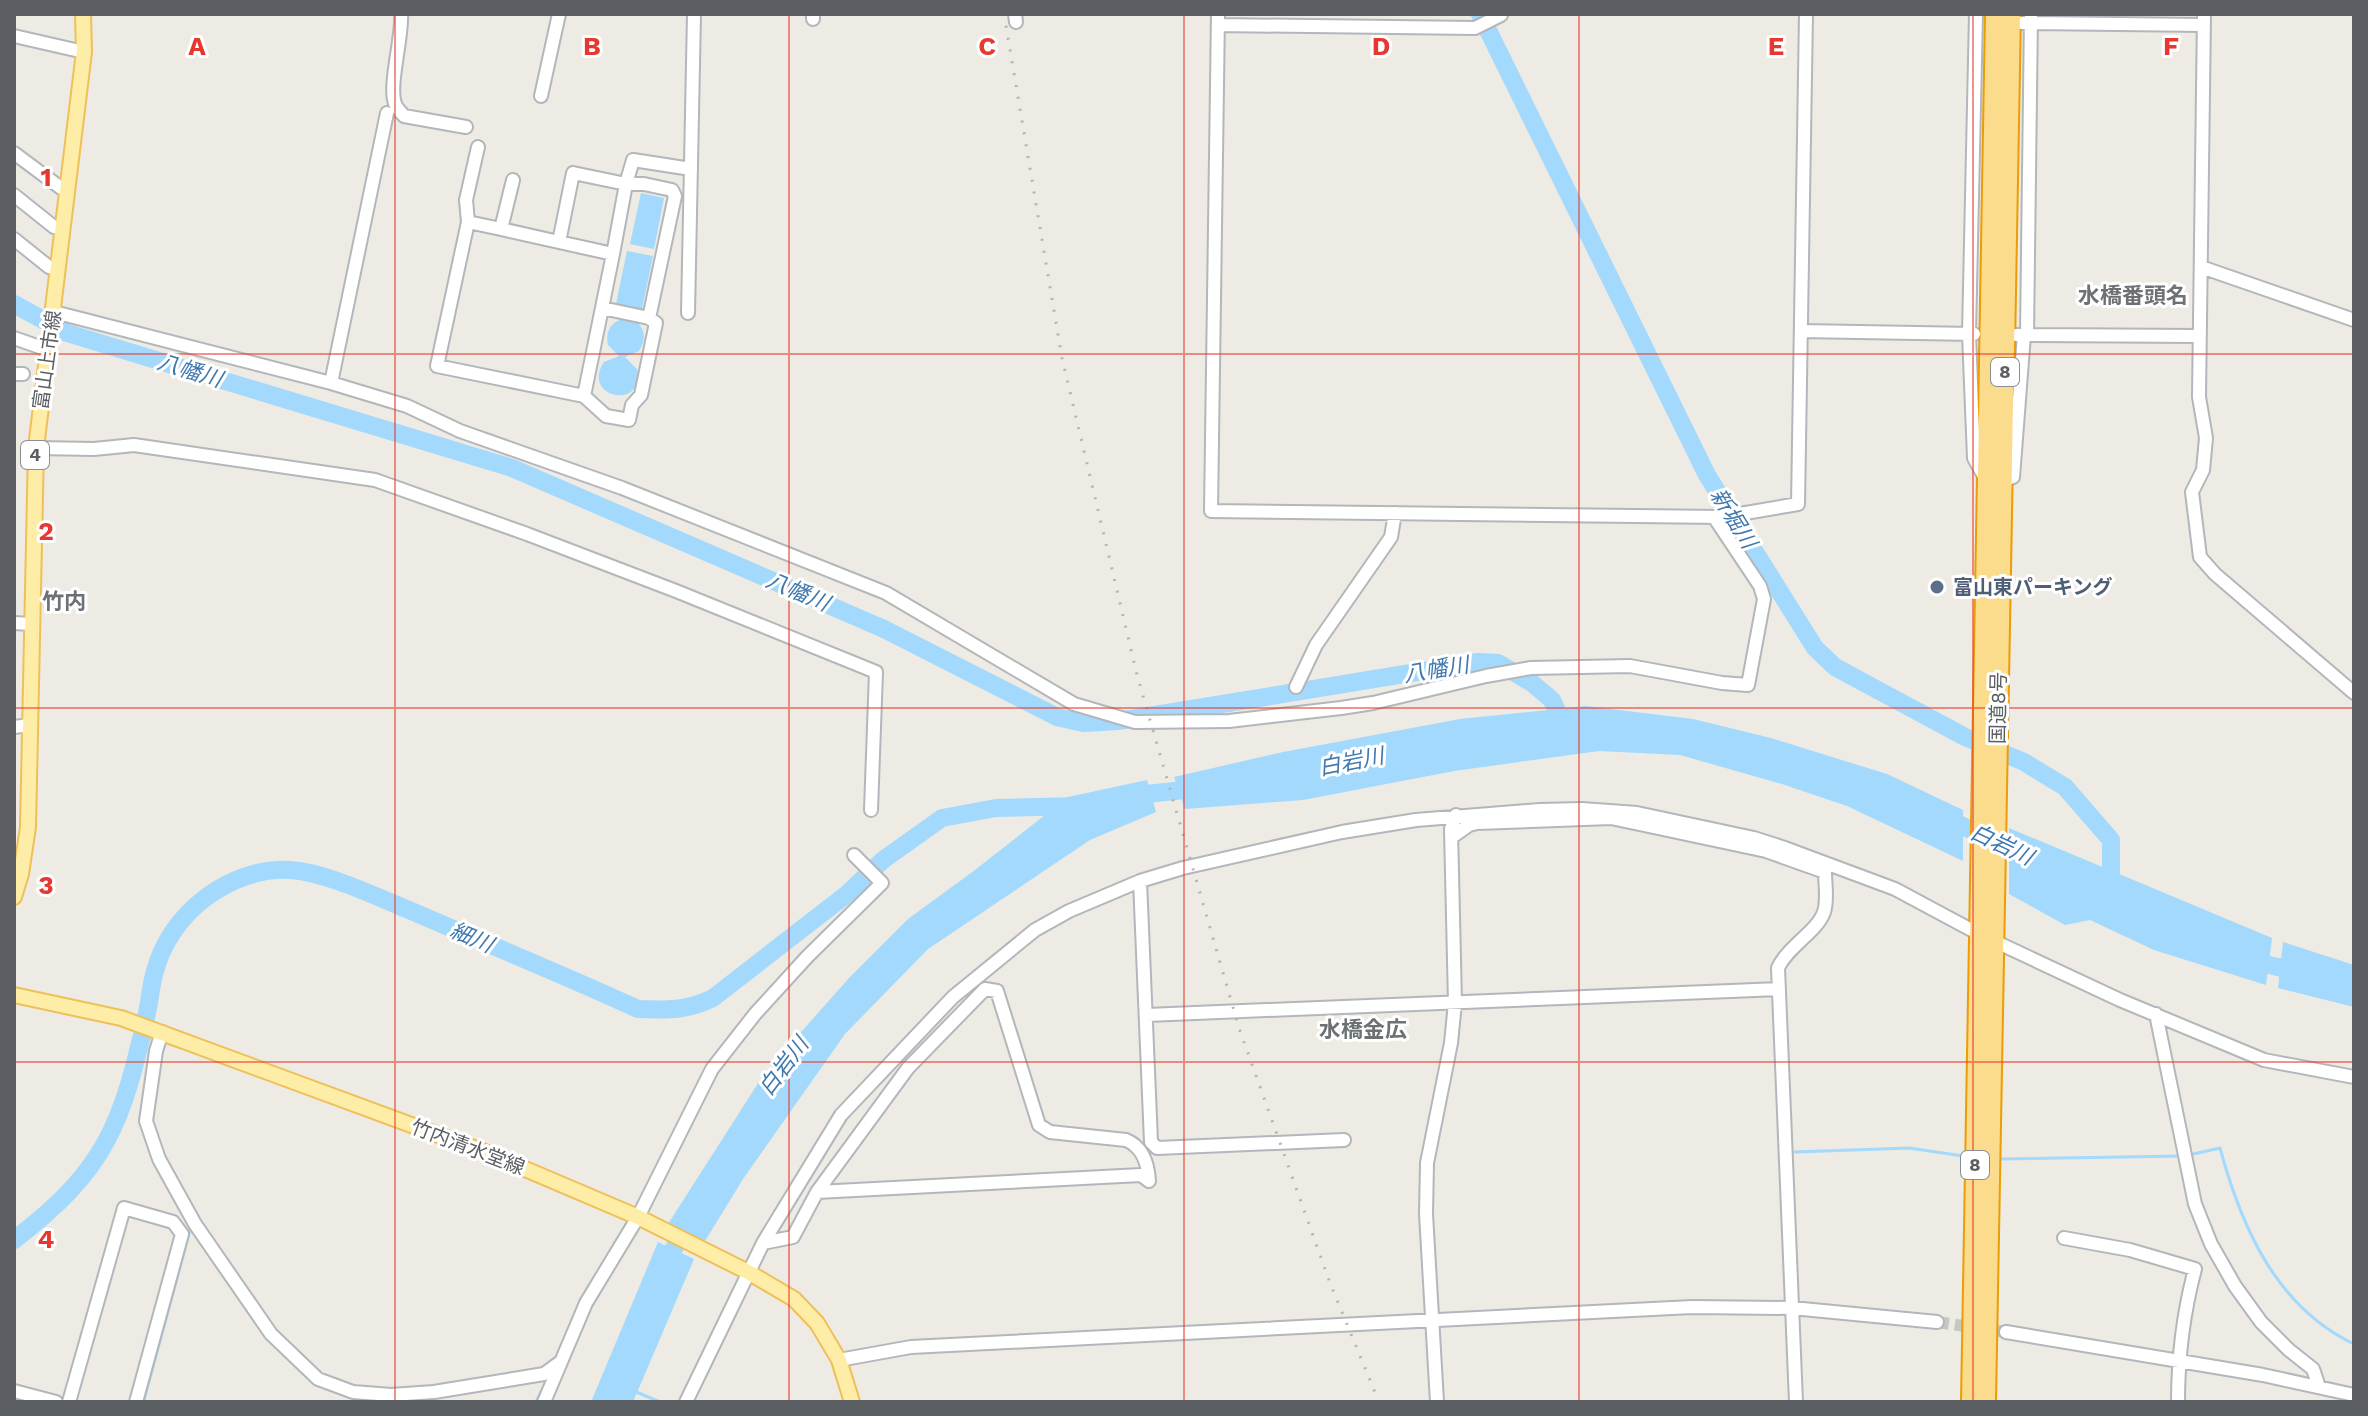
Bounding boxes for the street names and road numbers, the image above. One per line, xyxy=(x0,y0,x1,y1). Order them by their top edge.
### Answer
street label: 富山上市線 xyxy=(28,309,66,411)
road number: 8 xyxy=(1991,358,2019,386)
road number: 4 xyxy=(21,441,49,469)
street label: 国道8号 xyxy=(1985,672,2011,744)
street label: 竹内清水堂線 xyxy=(408,1114,528,1180)
road number: 8 xyxy=(1961,1151,1989,1179)

